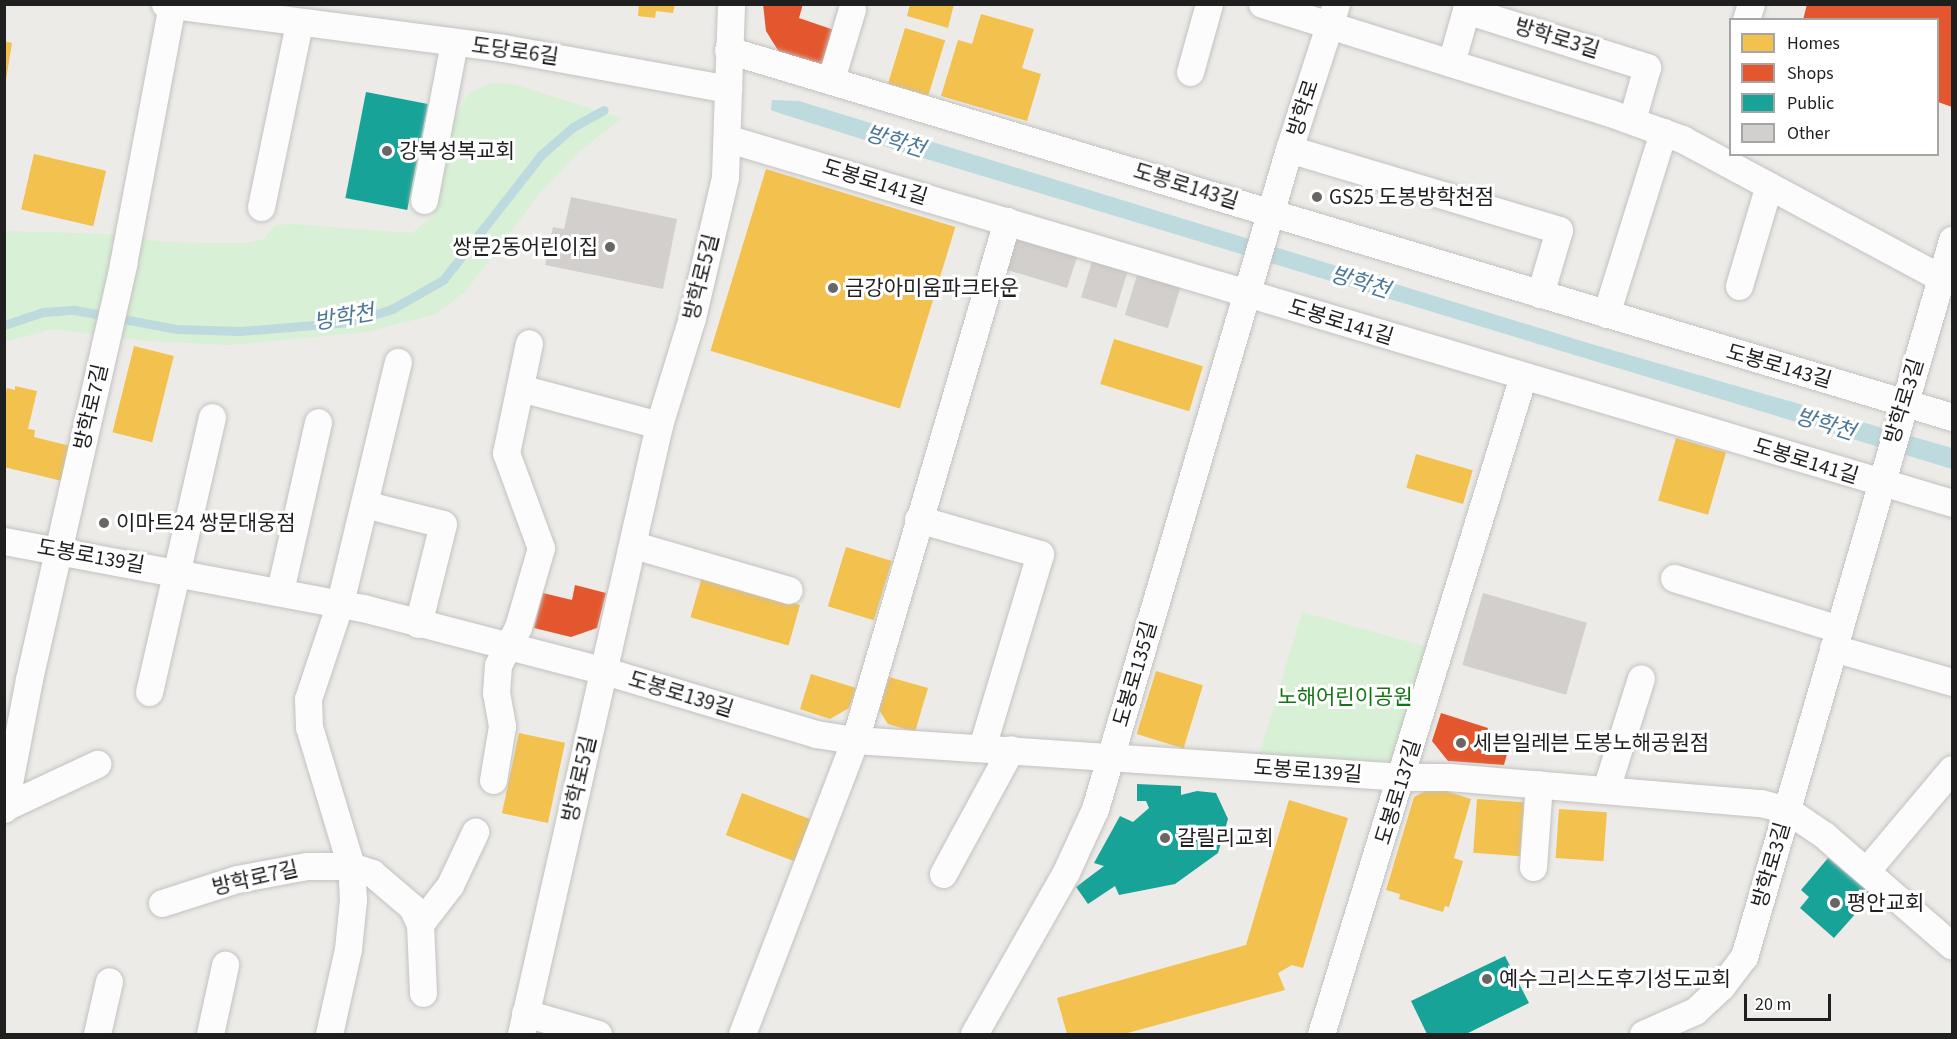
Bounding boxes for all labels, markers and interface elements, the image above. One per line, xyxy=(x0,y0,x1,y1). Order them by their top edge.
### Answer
street label: 방학로3길 xyxy=(1511,13,1603,63)
legend xyxy=(1729,18,1939,156)
text: Homes xyxy=(1787,31,1840,56)
street label: 도당로6길 xyxy=(470,32,560,70)
text: Shops xyxy=(1787,61,1834,86)
street label: 방학로 xyxy=(1282,77,1324,139)
text: Public xyxy=(1787,91,1834,116)
water label: 방학천 xyxy=(862,121,928,163)
text: Other xyxy=(1787,121,1830,146)
place label: 강북성복교회 xyxy=(399,138,515,164)
marker: 강북성복교회 xyxy=(380,144,394,158)
street label: 도봉로141길 xyxy=(819,154,931,210)
street label: 도봉로143길 xyxy=(1130,158,1242,214)
place label: GS25 도봉방학천점 xyxy=(1329,184,1494,210)
marker: GS25 도봉방학천점 xyxy=(1310,190,1324,204)
street label: 방학로5길 xyxy=(678,231,724,323)
place label: 쌍문2동어린이집 xyxy=(452,234,598,260)
marker: 쌍문2동어린이집 xyxy=(603,240,617,254)
water label: 방학천 xyxy=(1327,262,1393,304)
place label: 금강아미움파크타운 xyxy=(845,275,1019,301)
marker: 금강아미움파크타운 xyxy=(826,281,840,295)
street label: 도봉로141길 xyxy=(1285,294,1397,350)
water label: 방학천 xyxy=(312,300,376,336)
street label: 도봉로143길 xyxy=(1723,339,1835,393)
street label: 방학로3길 xyxy=(1879,355,1929,447)
street label: 방학로7길 xyxy=(69,361,113,453)
water label: 방학천 xyxy=(1792,404,1858,446)
street label: 도봉로141길 xyxy=(1750,433,1862,489)
place label: 이마트24 쌍문대웅점 xyxy=(116,510,296,536)
marker: 이마트24 쌍문대웅점 xyxy=(97,516,111,530)
street label: 도봉로139길 xyxy=(35,534,147,578)
street label: 도봉로135길 xyxy=(1108,618,1162,730)
street label: 도봉로139길 xyxy=(625,666,737,722)
park label: 노해어린이공원 xyxy=(1277,684,1413,710)
place label: 세븐일레븐 도봉노해공원점 xyxy=(1473,730,1709,756)
street label: 방학로5길 xyxy=(557,733,601,825)
street label: 도봉로137길 xyxy=(1370,736,1426,848)
marker: 세븐일레븐 도봉노해공원점 xyxy=(1454,736,1468,750)
street label: 도봉로139길 xyxy=(1253,755,1363,787)
street label: 방학로3길 xyxy=(1747,819,1795,911)
place label: 갈릴리교회 xyxy=(1177,825,1274,851)
marker: 갈릴리교회 xyxy=(1158,831,1172,845)
street label: 방학로7길 xyxy=(209,856,301,900)
place label: 평안교회 xyxy=(1847,890,1924,916)
marker: 평안교회 xyxy=(1828,896,1842,910)
place label: 예수그리스도후기성도교회 xyxy=(1499,966,1731,992)
marker: 예수그리스도후기성도교회 xyxy=(1480,972,1494,986)
scale bar xyxy=(1747,982,1834,1020)
text: 20 m xyxy=(1755,992,1791,1017)

